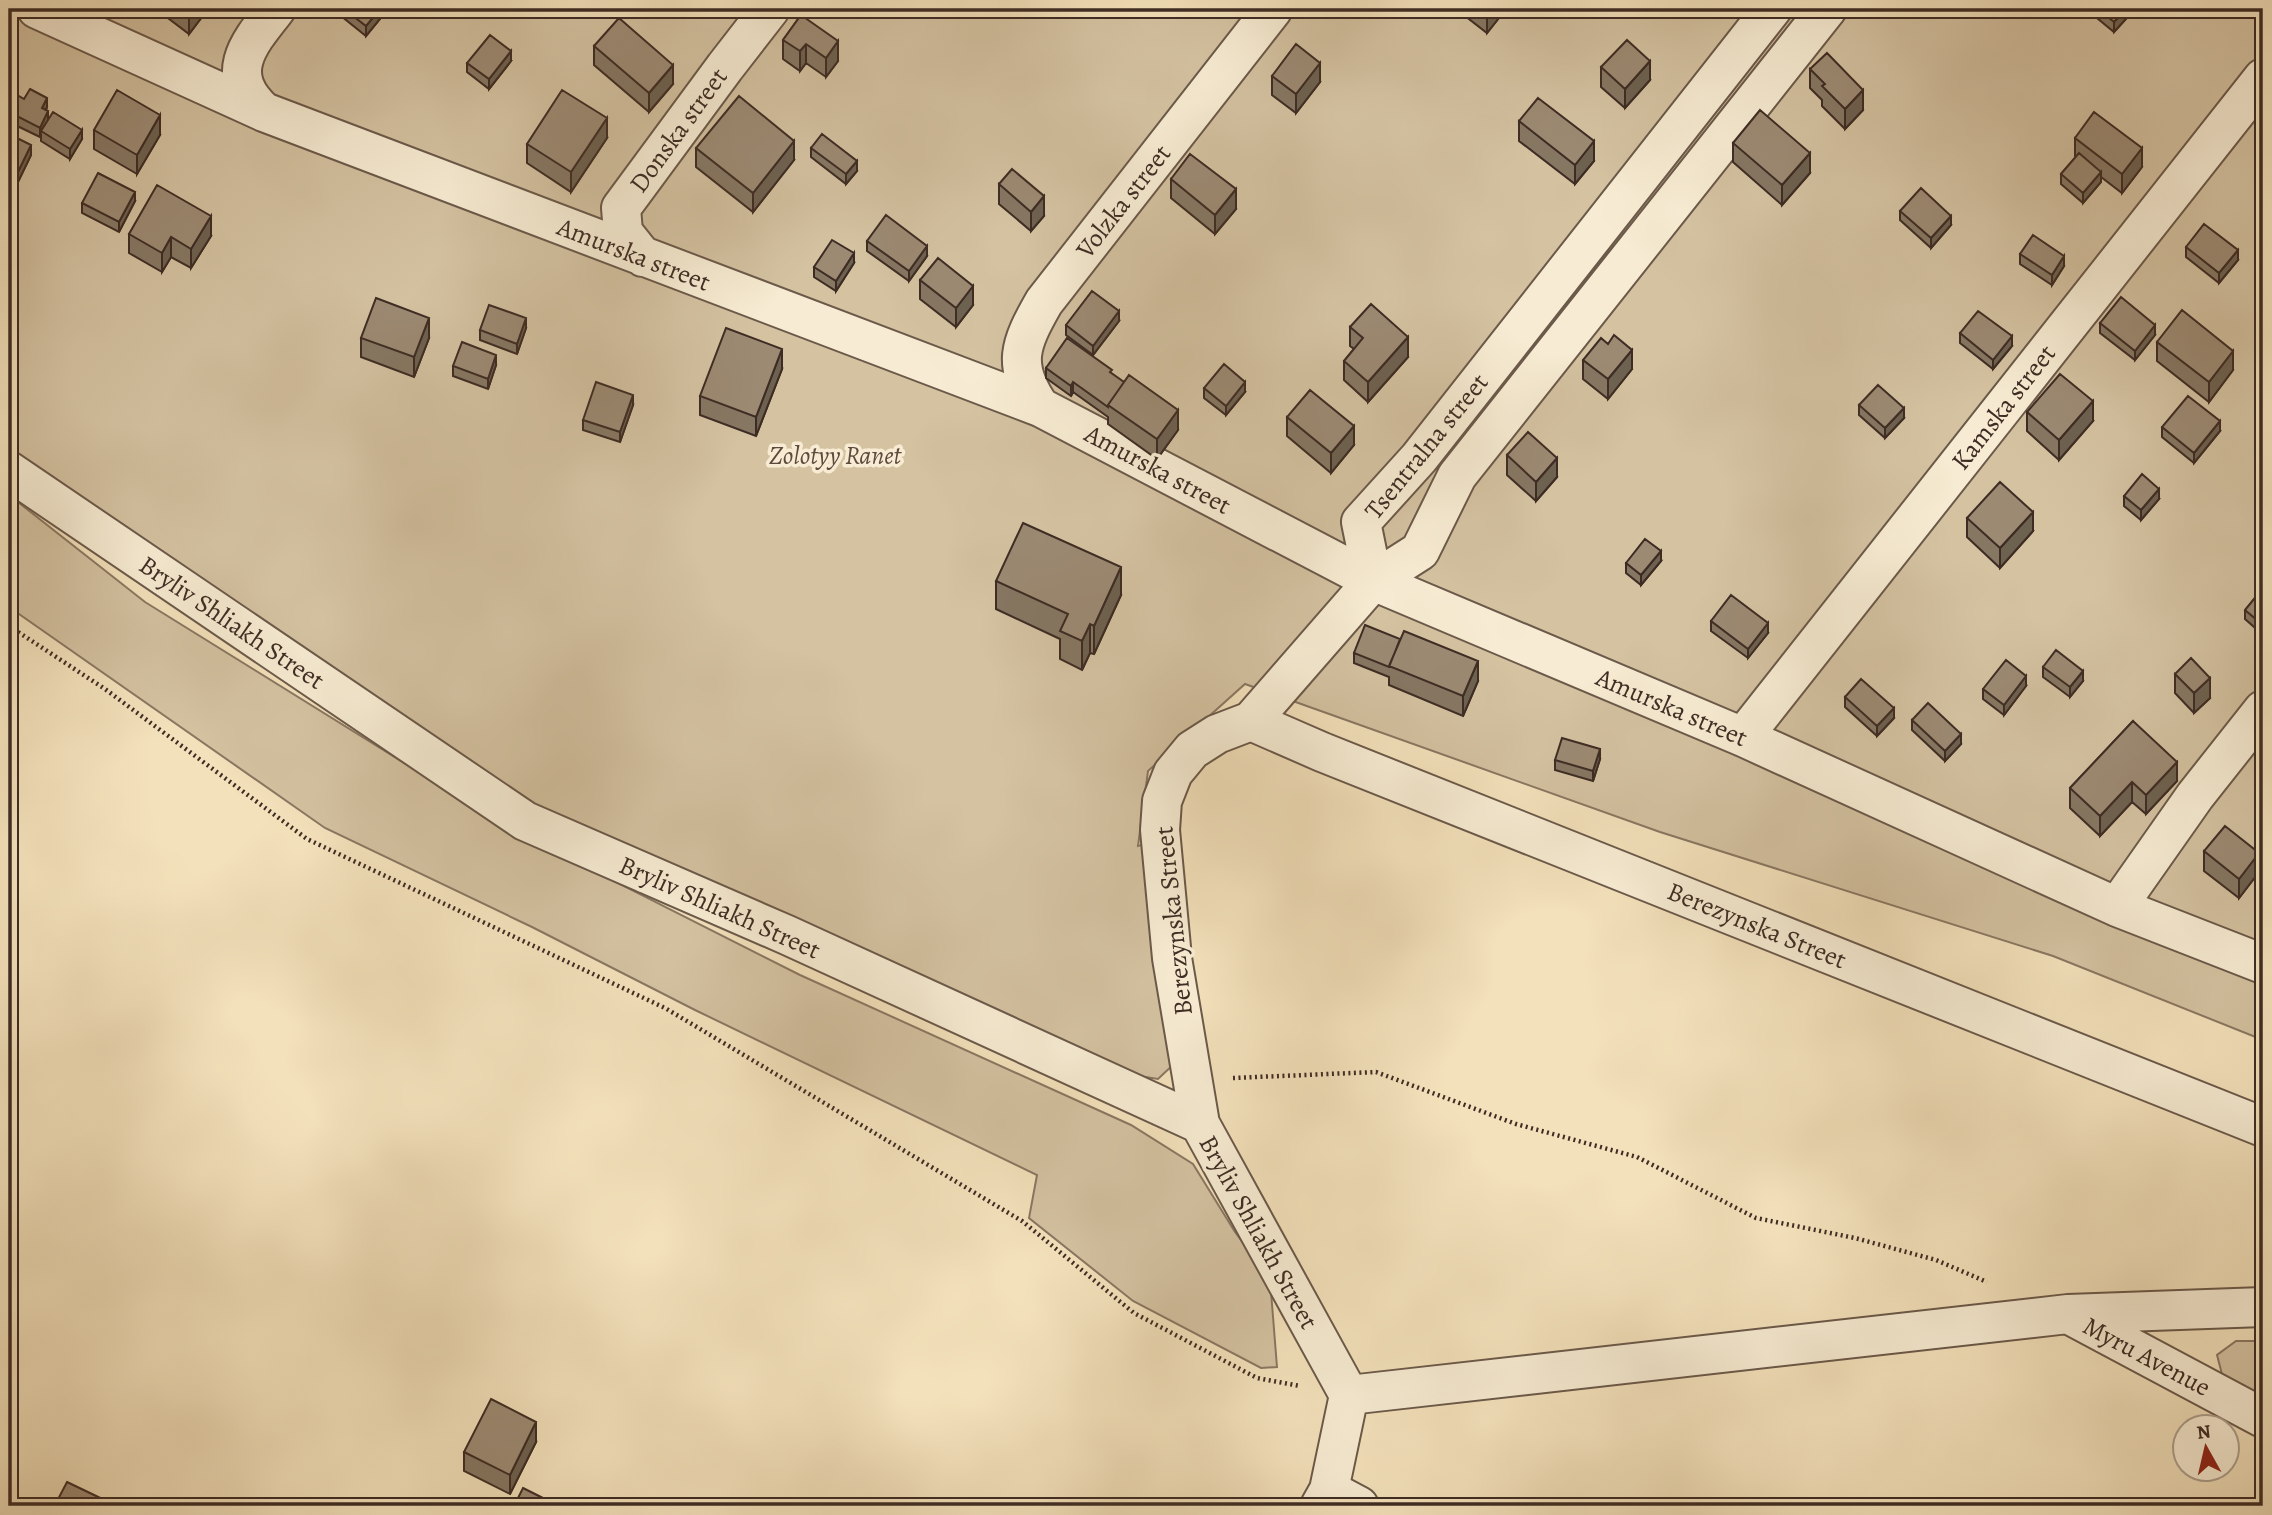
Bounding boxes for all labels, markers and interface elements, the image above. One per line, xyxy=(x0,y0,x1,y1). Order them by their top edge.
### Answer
street label: Donska street xyxy=(621,61,736,200)
street label: Volzka street xyxy=(1067,137,1179,266)
street label: Amurska street xyxy=(551,209,716,300)
street label: Kamska street xyxy=(1943,337,2064,477)
street label: Tsentralna street xyxy=(1357,366,1496,527)
street label: Amurska street xyxy=(1078,416,1237,523)
park label: Zolotyy Ranet xyxy=(769,438,903,473)
street label: Bryliv Shliakh Street xyxy=(132,547,332,698)
street label: Amurska street xyxy=(1590,659,1753,755)
street label: Berezynska Street xyxy=(1146,824,1201,1017)
street label: Bryliv Shliakh Street xyxy=(614,847,826,968)
street label: Berezynska Street xyxy=(1662,874,1852,977)
street label: Bryliv Shliakh Street xyxy=(1191,1129,1327,1336)
street label: Myru Avenue xyxy=(2077,1308,2217,1405)
north arrow xyxy=(2170,1414,2240,1484)
text: N xyxy=(2195,1418,2213,1446)

